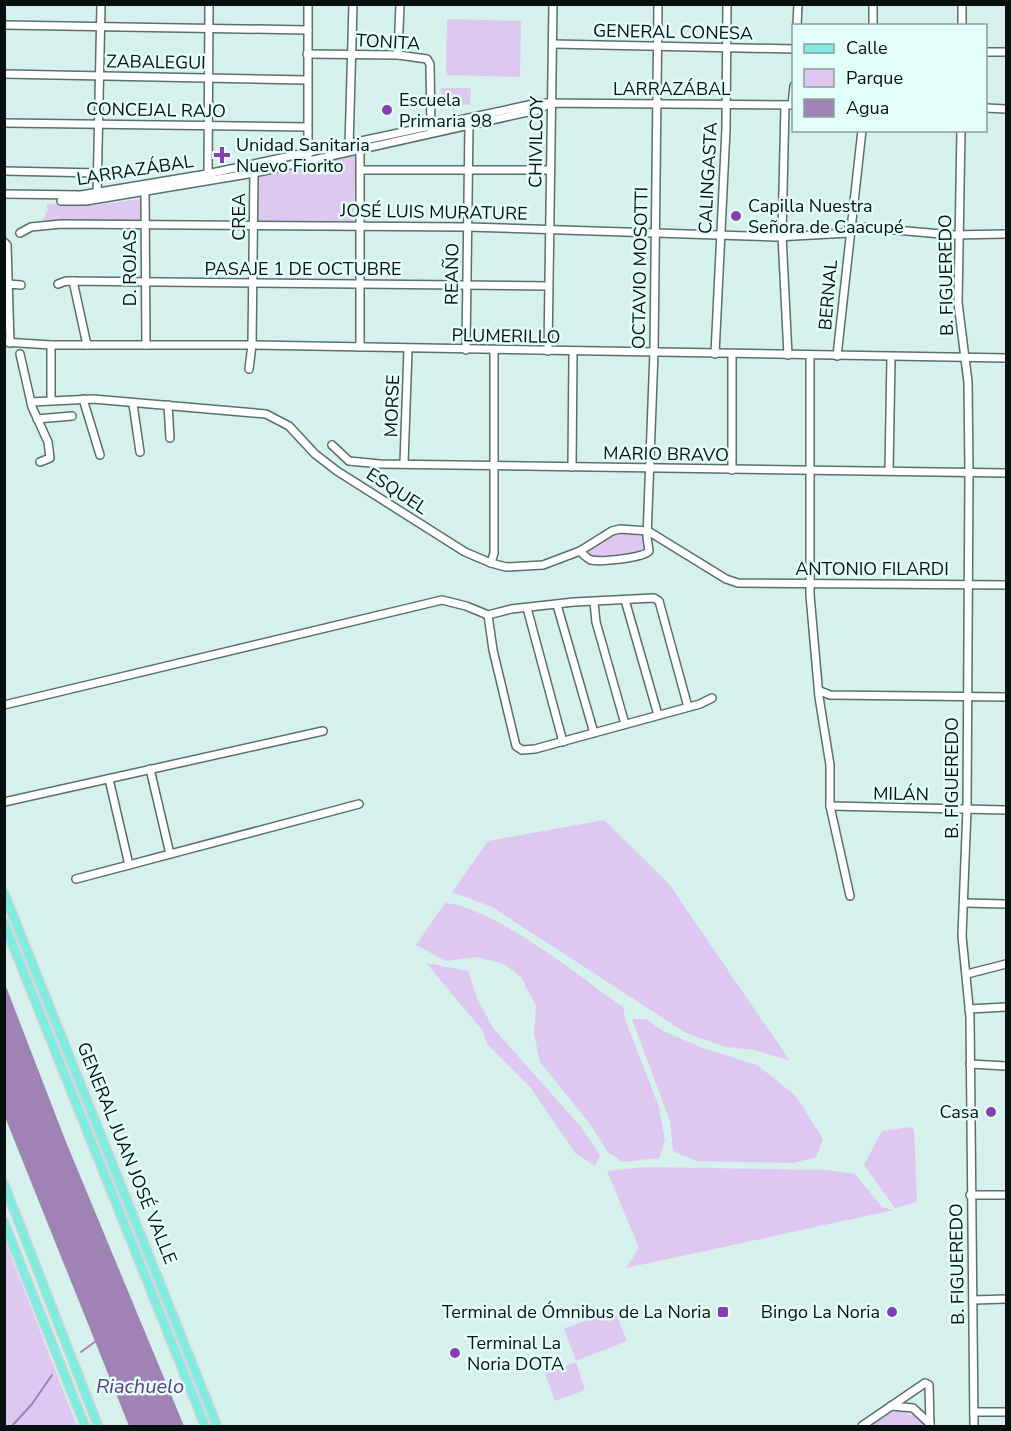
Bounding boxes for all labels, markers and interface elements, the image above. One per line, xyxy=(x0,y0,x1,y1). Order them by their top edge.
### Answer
street label: GENERAL CONESA xyxy=(593,19,753,45)
legend xyxy=(792,24,987,132)
street label: TONITA xyxy=(355,28,421,56)
text: Calle xyxy=(846,36,888,60)
street label: ZABALEGUI xyxy=(106,49,206,75)
text: Parque xyxy=(846,66,903,90)
street label: LARRAZÁBAL xyxy=(613,77,731,101)
place label: Escuela Primaria 98 xyxy=(399,88,492,133)
street label: CHIVILCOY xyxy=(523,96,549,188)
text: Agua xyxy=(846,96,889,120)
street label: CONCEJAL RAJO xyxy=(86,97,226,123)
marker: Escuela Primaria 98 xyxy=(380,103,394,117)
street label: CALINGASTA xyxy=(693,121,723,235)
place label: Unidad Sanitaria Nuevo Fiorito xyxy=(236,133,370,178)
marker: Unidad Sanitaria Nuevo Fiorito xyxy=(213,146,231,164)
street label: LARRAZÁBAL xyxy=(75,149,195,191)
street label: OCTAVIO MOSOTTI xyxy=(627,187,653,349)
street label: CREA xyxy=(227,193,251,241)
place label: Capilla Nuestra Señora de Caacupé xyxy=(748,194,904,239)
street label: JOSÉ LUIS MURATURE xyxy=(339,198,528,226)
marker: Capilla Nuestra Señora de Caacupé xyxy=(729,209,743,223)
street label: B. FIGUEREDO xyxy=(933,214,959,336)
street label: D. ROJAS xyxy=(118,230,142,306)
street label: REAÑO xyxy=(439,243,465,305)
street label: PASAJE 1 DE OCTUBRE xyxy=(205,257,401,281)
street label: BERNAL xyxy=(813,258,843,331)
street label: PLUMERILLO xyxy=(451,323,561,349)
street label: MORSE xyxy=(379,374,405,438)
street label: MARIO BRAVO xyxy=(603,441,729,467)
street label: ESQUEL xyxy=(362,462,432,520)
street label: ANTONIO FILARDI xyxy=(795,557,949,581)
street label: B. FIGUEREDO xyxy=(940,717,964,839)
street label: MILÁN xyxy=(873,782,929,806)
street label: GENERAL JUAN JOSÉ VALLE xyxy=(71,1039,183,1267)
place label: Casa xyxy=(939,1100,979,1124)
marker: Casa xyxy=(984,1105,998,1119)
street label: B. FIGUEREDO xyxy=(944,1203,970,1325)
place label: Terminal de Ómnibus de La Noria xyxy=(442,1300,711,1324)
place label: Bingo La Noria xyxy=(761,1300,880,1324)
marker: Terminal de Ómnibus de La Noria xyxy=(716,1305,730,1319)
marker: Bingo La Noria xyxy=(885,1305,899,1319)
place label: Terminal La Noria DOTA xyxy=(467,1331,564,1376)
marker: Terminal La Noria DOTA xyxy=(448,1346,462,1360)
water label: Riachuelo xyxy=(96,1373,184,1400)

